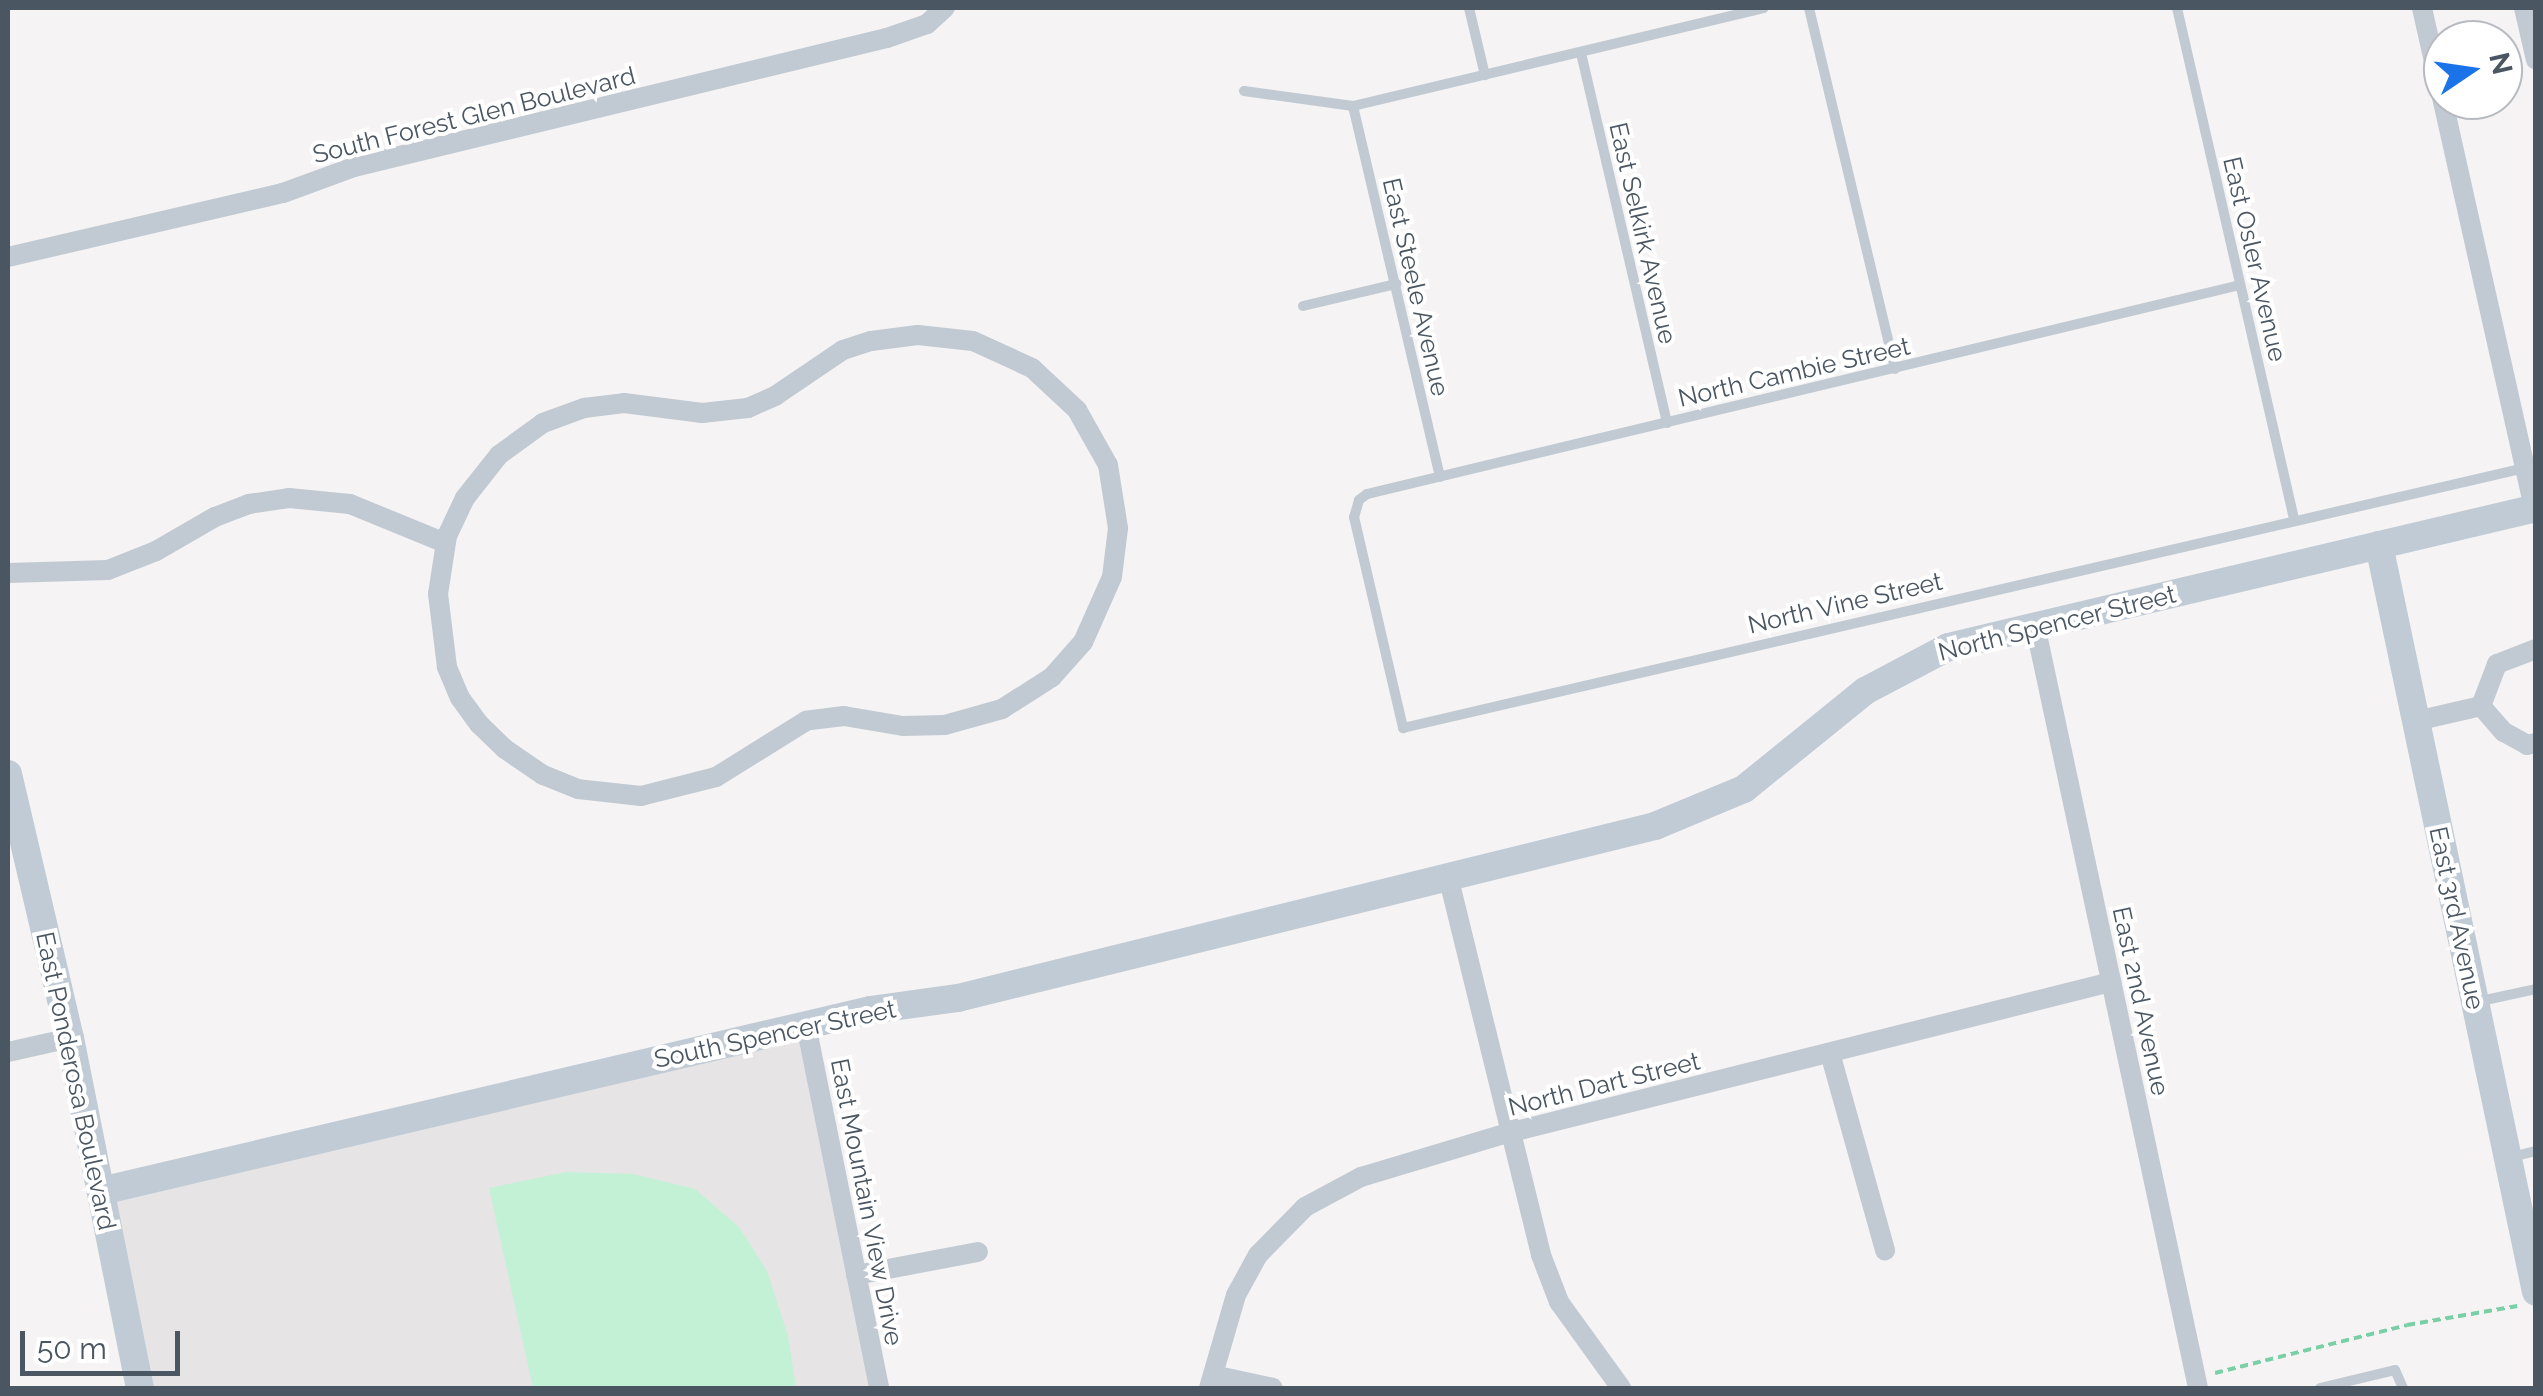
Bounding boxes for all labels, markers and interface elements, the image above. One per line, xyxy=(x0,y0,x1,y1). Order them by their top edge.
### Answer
north arrow xyxy=(2423,20,2523,120)
text: N xyxy=(2482,49,2519,78)
street label: South Forest Glen Boulevard xyxy=(310,60,638,170)
street label: East Selkirk Avenue xyxy=(1603,119,1683,347)
street label: East Osler Avenue xyxy=(2217,153,2293,365)
street label: East Steele Avenue xyxy=(1376,175,1456,399)
street label: North Cambie Street xyxy=(1675,331,1913,413)
street label: North Vine Street xyxy=(1744,566,1946,640)
street label: North Spencer Street xyxy=(1935,579,2179,667)
street label: East 3rd Avenue xyxy=(2423,823,2491,1013)
street label: East 2nd Avenue xyxy=(2106,904,2176,1098)
street label: East Ponderosa Boulevard xyxy=(30,929,122,1233)
street label: South Spencer Street xyxy=(651,994,899,1074)
street label: North Dart Street xyxy=(1505,1046,1703,1122)
street label: East Mountain View Drive xyxy=(824,1055,910,1349)
scale bar xyxy=(25,1311,185,1373)
text: 50 m xyxy=(37,1331,107,1366)

